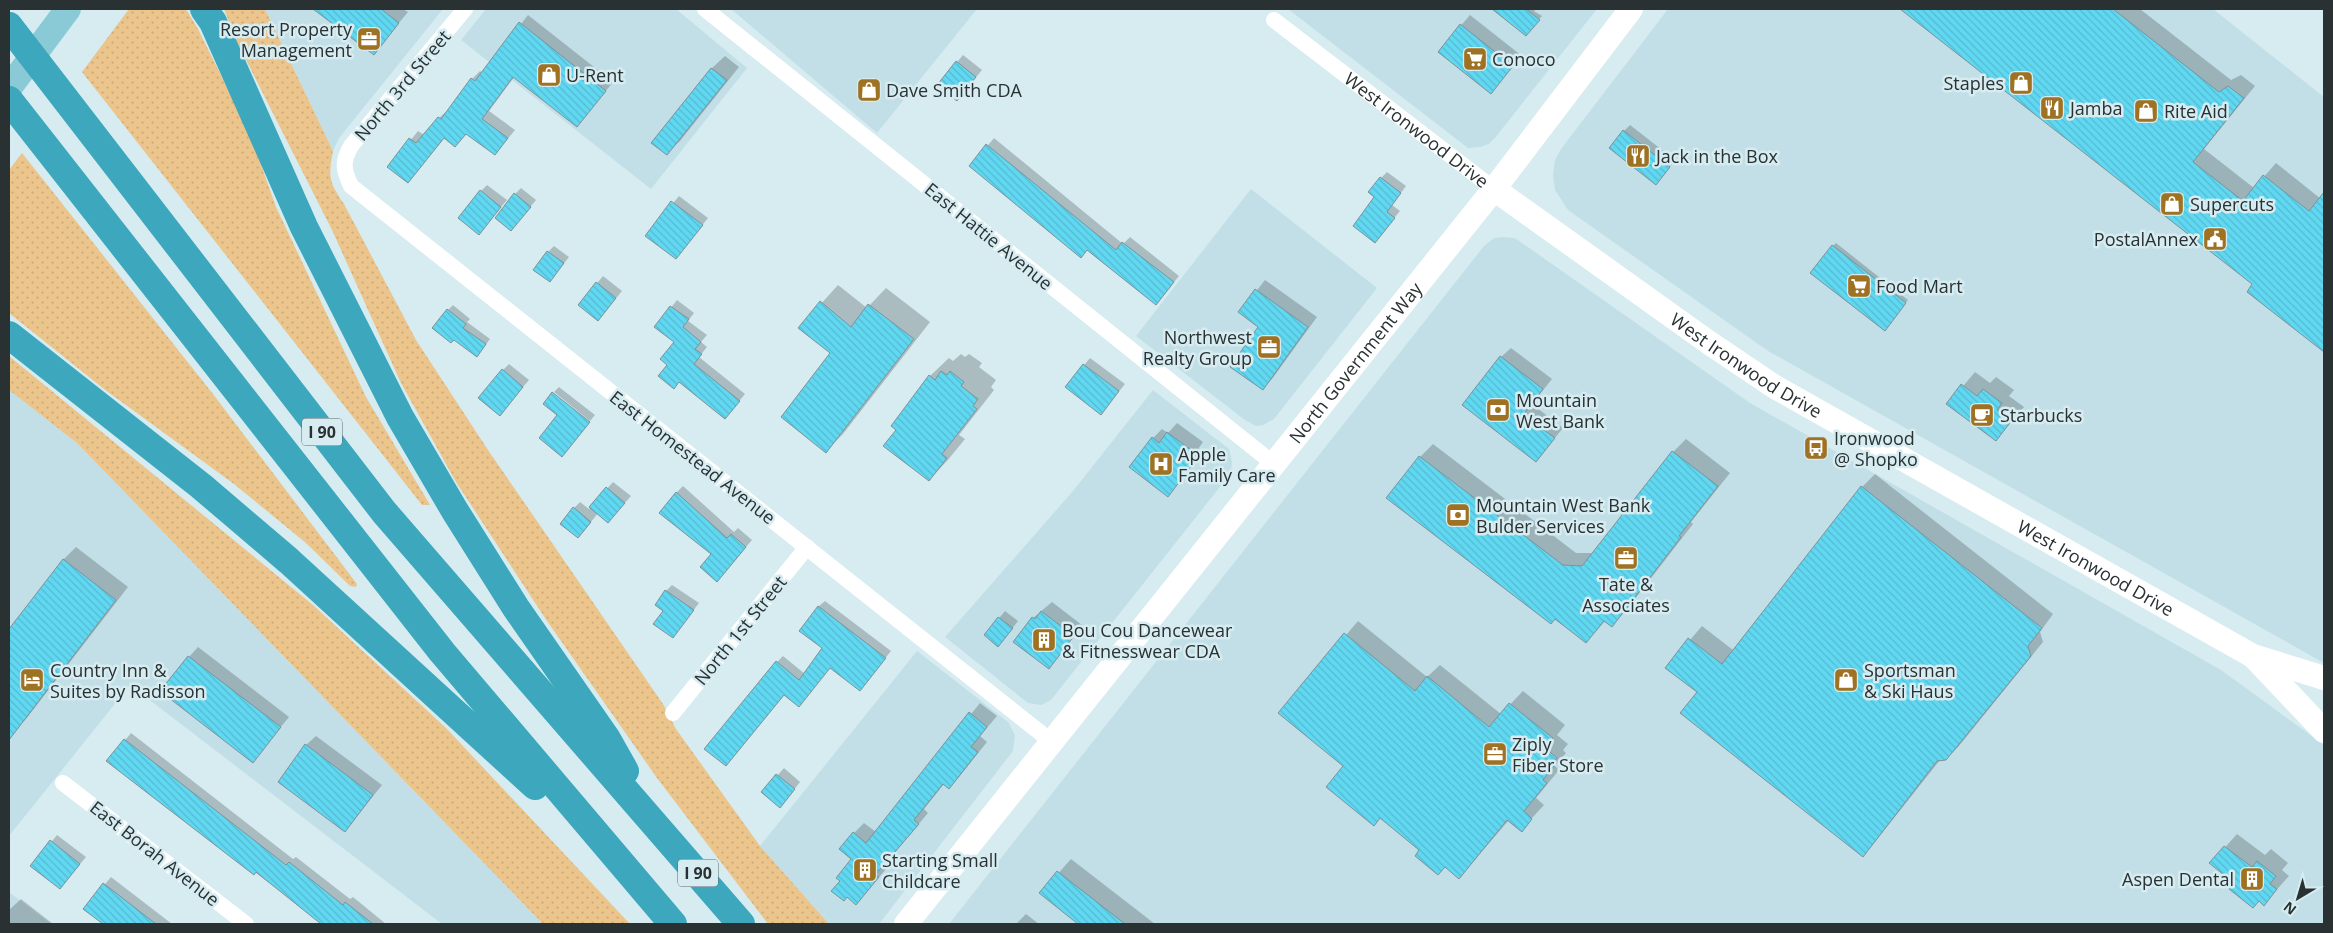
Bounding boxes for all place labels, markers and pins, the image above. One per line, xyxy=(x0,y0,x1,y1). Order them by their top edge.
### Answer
place label: Resort Property Management xyxy=(220,17,353,62)
office icon: Resort Property Management xyxy=(356,26,382,52)
supermarket icon: Conoco xyxy=(1462,46,1488,72)
place label: Conoco xyxy=(1492,47,1555,71)
shop icon: U-Rent xyxy=(536,62,562,88)
place label: U-Rent xyxy=(566,63,624,87)
shop icon: Staples xyxy=(2008,70,2034,96)
place label: Staples xyxy=(1943,71,2004,95)
shop icon: Dave Smith CDA xyxy=(856,77,882,103)
place label: Dave Smith CDA xyxy=(886,78,1022,102)
restaurant icon: Jamba xyxy=(2039,95,2065,121)
place label: Jamba xyxy=(2068,96,2123,120)
shop icon: Rite Aid xyxy=(2133,98,2159,124)
place label: Rite Aid xyxy=(2164,99,2228,123)
restaurant icon: Jack in the Box xyxy=(1625,143,1651,169)
place label: Jack in the Box xyxy=(1654,144,1779,168)
shop icon: Supercuts xyxy=(2159,191,2185,217)
place label: Supercuts xyxy=(2190,192,2274,216)
public building icon: PostalAnnex xyxy=(2202,226,2228,252)
place label: PostalAnnex xyxy=(2094,227,2199,251)
supermarket icon: Food Mart xyxy=(1846,273,1872,299)
place label: Food Mart xyxy=(1876,274,1963,298)
place label: Northwest Realty Group xyxy=(1143,325,1252,370)
office icon: Northwest Realty Group xyxy=(1256,334,1282,360)
place label: Mountain West Bank xyxy=(1516,388,1605,433)
bank icon: Mountain West Bank xyxy=(1485,397,1511,423)
cafe icon: Starbucks xyxy=(1969,402,1995,428)
place label: Starbucks xyxy=(2000,403,2082,427)
place label: Ironwood @ Shopko xyxy=(1834,426,1918,471)
bus stop icon: Ironwood @ Shopko xyxy=(1803,435,1829,461)
place label: Apple Family Care xyxy=(1178,442,1276,487)
hospital icon: Apple Family Care xyxy=(1148,451,1174,477)
place label: Mountain West Bank Bulder Services xyxy=(1476,493,1651,538)
bank icon: Mountain West Bank Bulder Services xyxy=(1445,502,1471,528)
office icon: Tate & Associates xyxy=(1613,545,1639,571)
place label: Tate & Associates xyxy=(1582,572,1670,617)
place label: Bou Cou Dancewear & Fitnesswear CDA xyxy=(1062,618,1233,663)
building icon: Bou Cou Dancewear & Fitnesswear CDA xyxy=(1031,627,1057,653)
place label: Country Inn & Suites by Radisson xyxy=(50,658,206,703)
place label: Sportsman & Ski Haus xyxy=(1864,658,1956,703)
hotel icon: Country Inn & Suites by Radisson xyxy=(19,667,45,693)
shop icon: Sportsman & Ski Haus xyxy=(1833,667,1859,693)
place label: Ziply Fiber Store xyxy=(1512,732,1604,777)
office icon: Ziply Fiber Store xyxy=(1482,741,1508,767)
place label: Starting Small Childcare xyxy=(882,848,998,893)
building icon: Starting Small Childcare xyxy=(852,857,878,883)
building icon: Aspen Dental xyxy=(2239,866,2265,892)
place label: Aspen Dental xyxy=(2122,867,2234,891)

